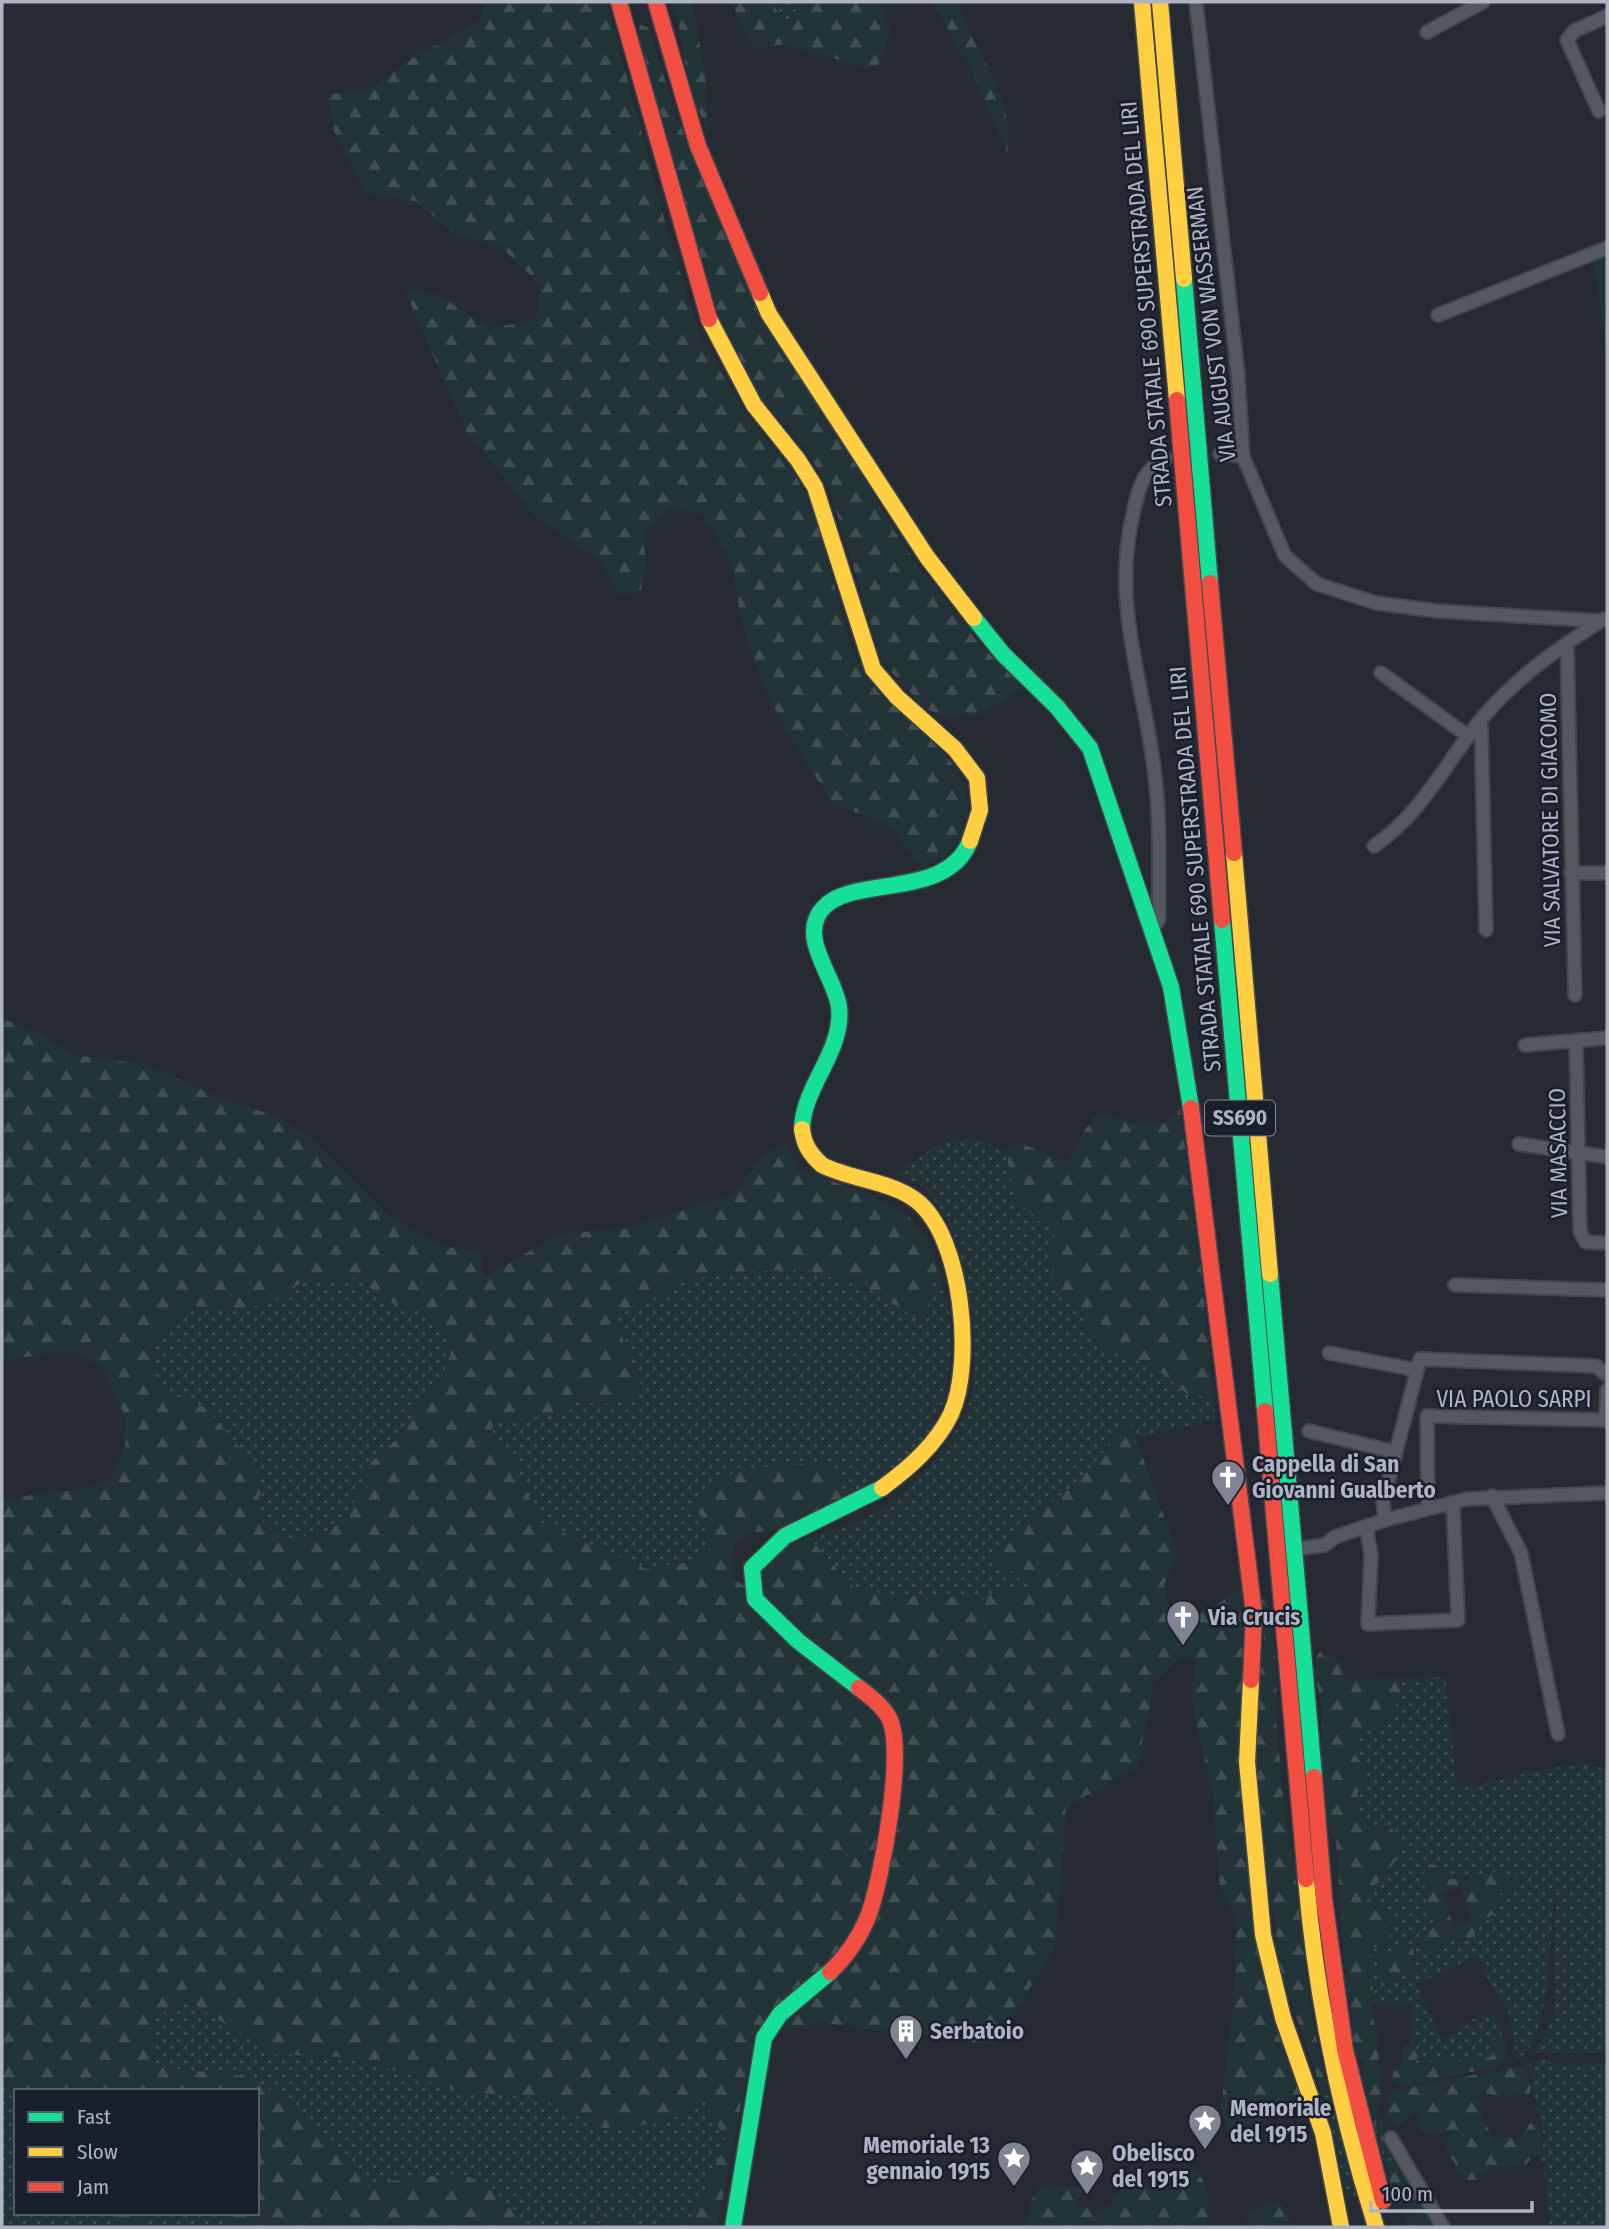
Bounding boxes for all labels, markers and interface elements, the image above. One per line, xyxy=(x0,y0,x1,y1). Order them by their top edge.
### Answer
street label: STRADA STATALE 690 SUPERSTRADA DEL LIRI xyxy=(1114,100,1178,508)
street label: VIA AUGUST VON WASSERMAN xyxy=(1180,185,1242,463)
street label: STRADA STATALE 690 SUPERSTRADA DEL LIRI xyxy=(1163,665,1227,1073)
street label: VIA SALVATORE DI GIACOMO xyxy=(1534,693,1566,947)
street label: VIA MASACCIO xyxy=(1543,1088,1573,1218)
road number: SS690 xyxy=(1205,1100,1275,1136)
street label: VIA PAOLO SARPI xyxy=(1436,1385,1592,1413)
place label: Cappella di San Giovanni Gualberto xyxy=(1252,1450,1436,1504)
church icon: Cappella di San Giovanni Gualberto xyxy=(1209,1458,1247,1507)
church icon: Via Crucis xyxy=(1164,1598,1202,1647)
place label: Via Crucis xyxy=(1207,1603,1300,1631)
building icon: Serbatoio xyxy=(887,2012,925,2061)
place label: Serbatoio xyxy=(930,2017,1024,2045)
legend xyxy=(14,2089,259,2215)
place label: Memoriale del 1915 xyxy=(1230,2094,1332,2148)
place icon: Memoriale del 1915 xyxy=(1186,2102,1224,2151)
text: Fast xyxy=(77,2104,111,2130)
place label: Memoriale 13 gennaio 1915 xyxy=(863,2131,990,2185)
text: Slow xyxy=(77,2139,118,2165)
place icon: Memoriale 13 gennaio 1915 xyxy=(995,2139,1033,2188)
place label: Obelisco del 1915 xyxy=(1112,2139,1195,2193)
place icon: Obelisco del 1915 xyxy=(1068,2147,1106,2196)
scale bar xyxy=(1371,2170,1532,2214)
text: Jam xyxy=(77,2174,109,2200)
text: 100 m xyxy=(1382,2181,1433,2207)

